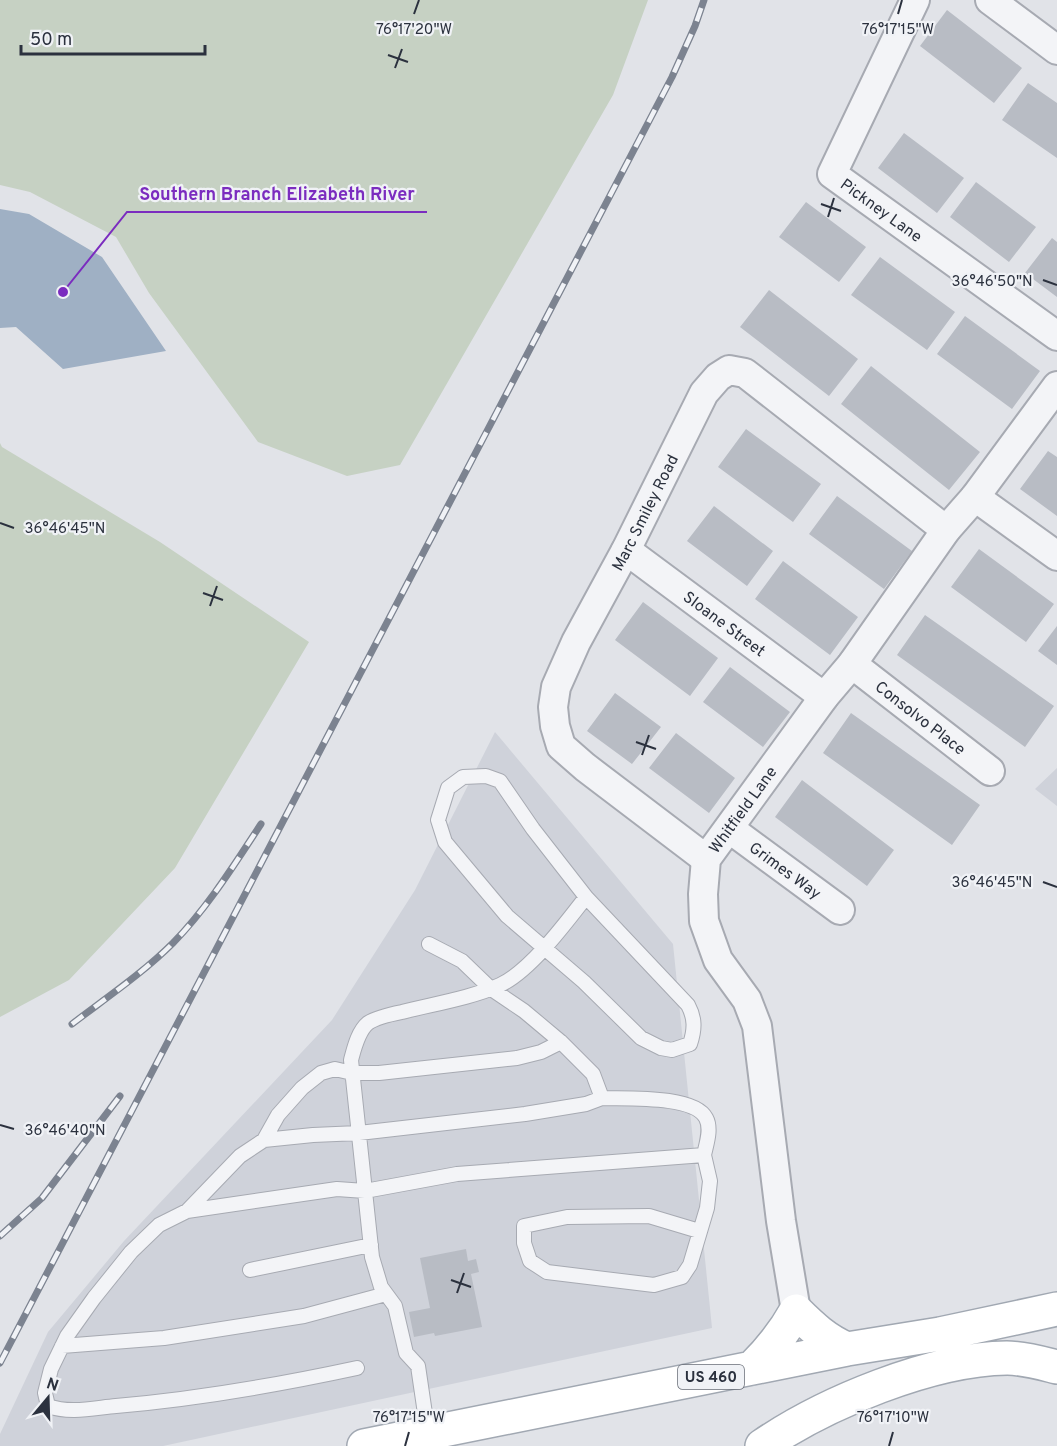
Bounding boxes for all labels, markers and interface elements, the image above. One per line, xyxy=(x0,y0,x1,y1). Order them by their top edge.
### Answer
scale bar xyxy=(21,18,206,56)
text: 76°17'20"W xyxy=(376,21,452,40)
text: 76°17'15"W xyxy=(862,21,934,40)
text: 50 m xyxy=(30,29,72,52)
street label: Pickney Lane xyxy=(836,175,925,248)
callout: Southern Branch Elizabeth River xyxy=(127,176,427,212)
text: Southern Branch Elizabeth River xyxy=(139,184,415,207)
text: 36°46'50"N xyxy=(951,273,1033,292)
street label: Marc Smiley Road xyxy=(609,452,684,575)
text: 36°46'45"N xyxy=(25,520,105,539)
street label: Sloane Street xyxy=(679,588,769,662)
street label: Consolvo Place xyxy=(870,677,969,760)
street label: Whitfield Lane xyxy=(705,763,782,858)
street label: Grimes Way xyxy=(744,838,824,905)
text: 36°46'45"N xyxy=(952,874,1032,893)
text: 36°46'40"N xyxy=(24,1122,106,1141)
road number: US 460 xyxy=(678,1365,744,1389)
north arrow xyxy=(18,1368,78,1428)
text: N xyxy=(44,1374,61,1397)
text: 76°17'15"W xyxy=(373,1409,445,1428)
text: 76°17'10"W xyxy=(857,1409,929,1428)

